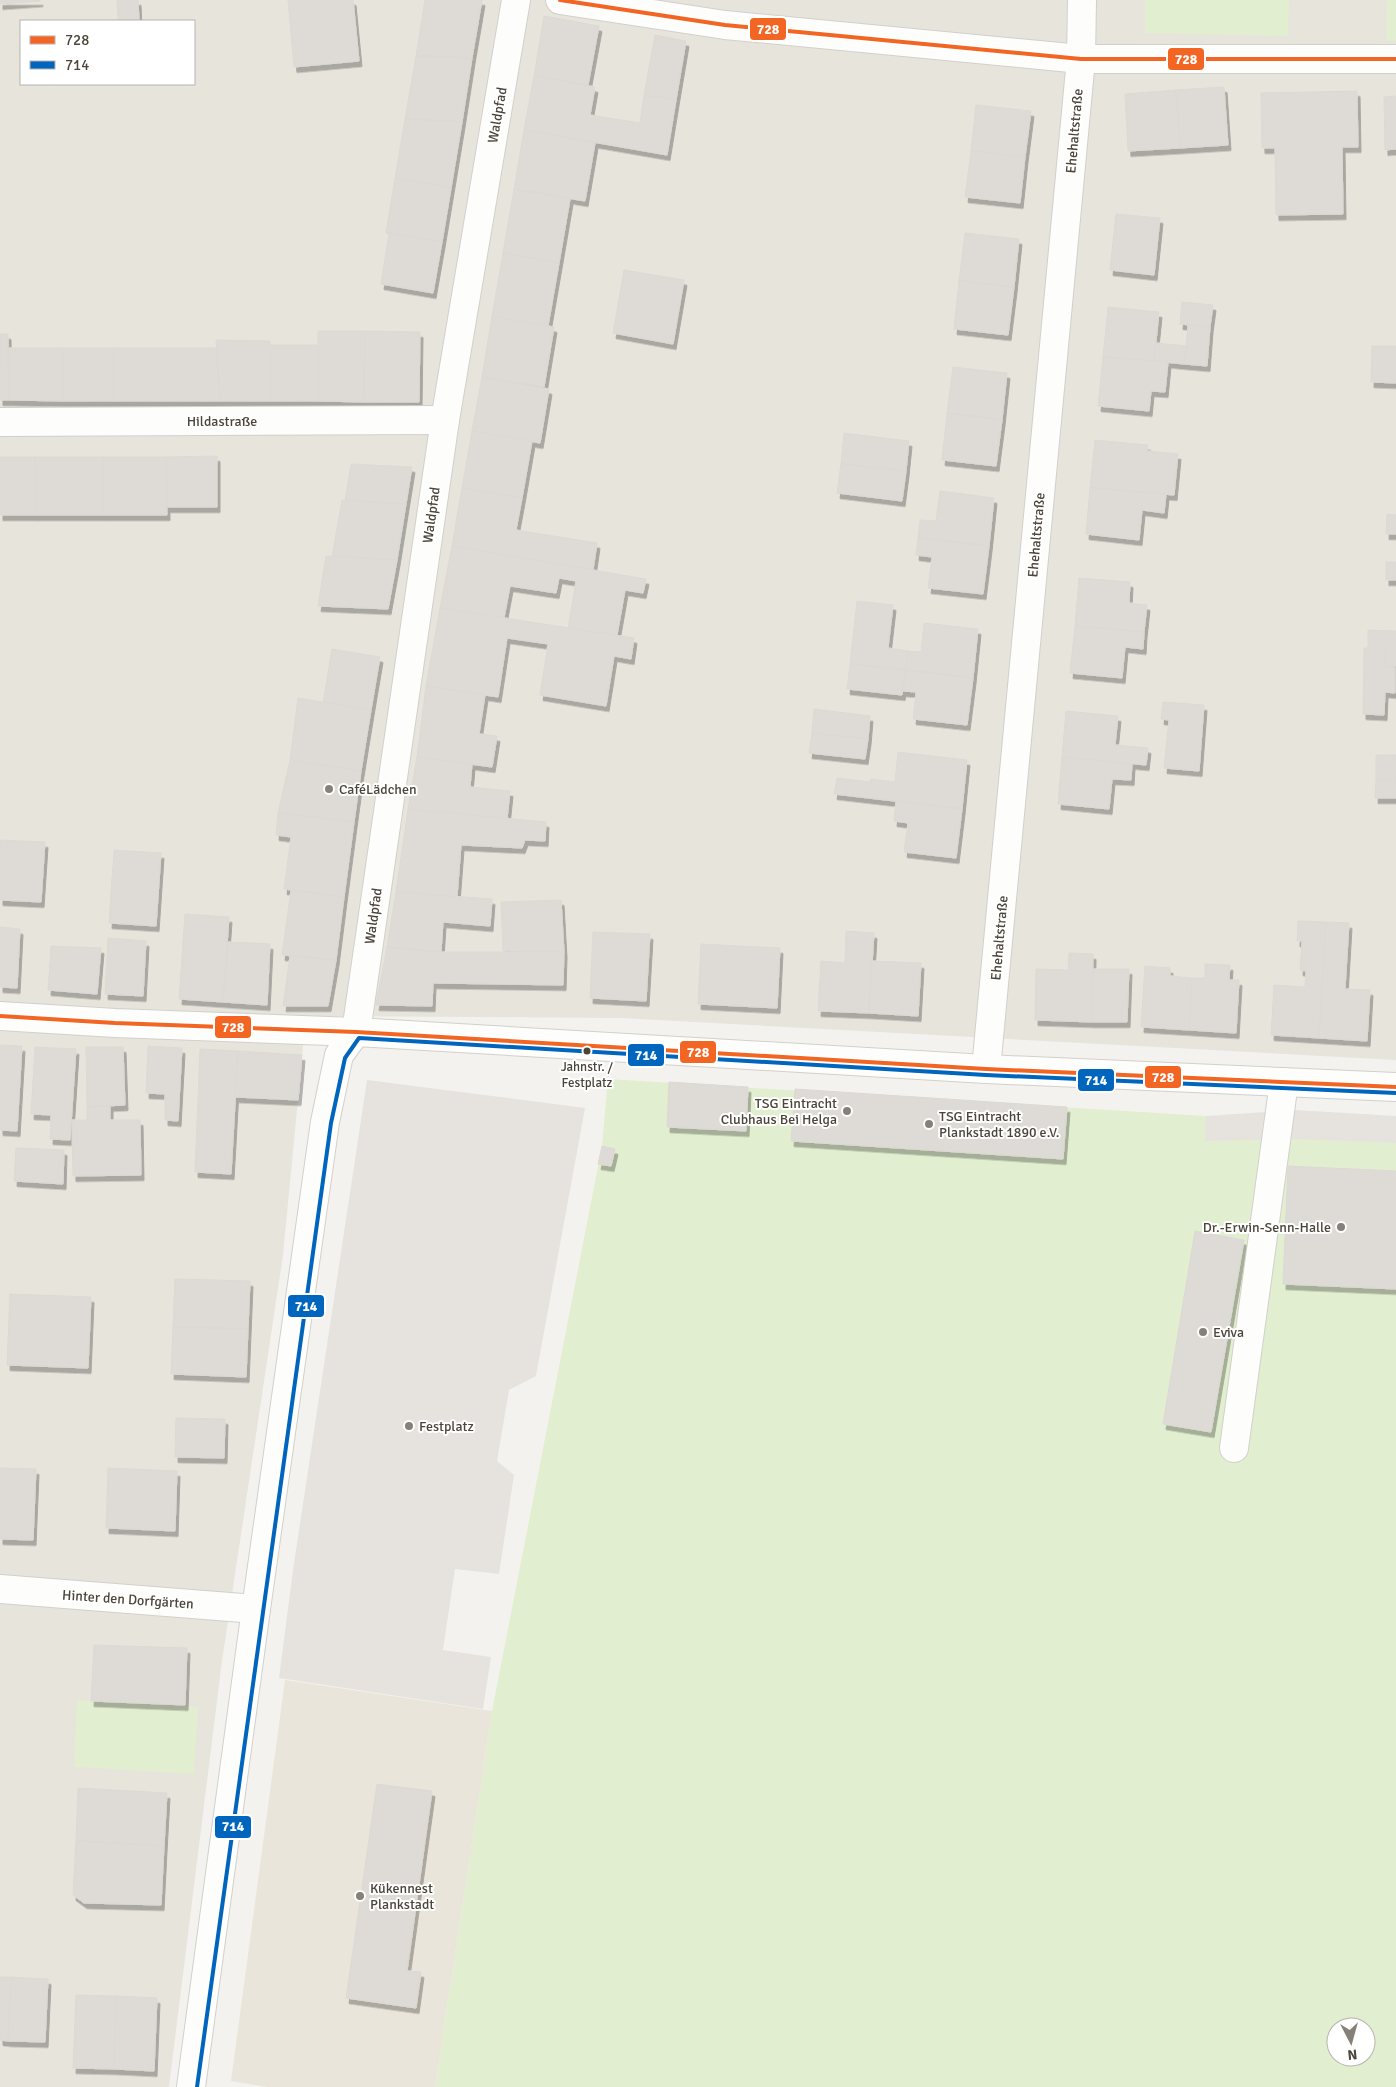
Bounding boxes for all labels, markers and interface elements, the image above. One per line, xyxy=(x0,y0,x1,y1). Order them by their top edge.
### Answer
line badge: 728 xyxy=(749,17,787,41)
legend xyxy=(20,20,195,85)
text: 728 xyxy=(757,21,780,38)
text: 728 xyxy=(65,31,89,49)
line badge: 728 xyxy=(1167,47,1205,71)
text: 728 xyxy=(1175,51,1198,68)
text: 714 xyxy=(65,56,89,74)
street label: Waldpfad xyxy=(484,86,511,144)
street label: Ehehaltstraße xyxy=(1062,88,1087,174)
street label: Hildastraße xyxy=(187,413,257,430)
street label: Waldpfad xyxy=(419,486,444,544)
street label: Ehehaltstraße xyxy=(1024,492,1049,578)
place label: CaféLädchen xyxy=(339,781,417,798)
marker: CaféLädchen xyxy=(323,783,335,795)
street label: Waldpfad xyxy=(361,887,386,945)
street label: Ehehaltstraße xyxy=(987,895,1012,981)
line badge: 728 xyxy=(214,1015,252,1039)
text: 728 xyxy=(222,1019,245,1036)
line badge: 728 xyxy=(679,1040,717,1064)
line badge: 714 xyxy=(627,1043,665,1067)
text: 728 xyxy=(687,1044,710,1061)
marker: Jahnstr. / Festplatz xyxy=(582,1046,592,1056)
text: 714 xyxy=(635,1047,658,1064)
place label: Jahnstr. / Festplatz xyxy=(561,1059,614,1091)
line badge: 728 xyxy=(1144,1065,1182,1089)
line badge: 714 xyxy=(1077,1068,1115,1092)
text: 728 xyxy=(1152,1069,1175,1086)
text: 714 xyxy=(1085,1072,1108,1089)
place label: TSG Eintracht Clubhaus Bei Helga xyxy=(721,1095,837,1128)
marker: TSG Eintracht Clubhaus Bei Helga xyxy=(841,1105,853,1117)
place label: TSG Eintracht Plankstadt 1890 e.V. xyxy=(939,1108,1060,1141)
marker: TSG Eintracht Plankstadt 1890 e.V. xyxy=(923,1118,935,1130)
place label: Dr.-Erwin-Senn-Halle xyxy=(1203,1219,1331,1236)
marker: Dr.-Erwin-Senn-Halle xyxy=(1335,1221,1347,1233)
line badge: 714 xyxy=(287,1294,325,1318)
text: 714 xyxy=(295,1298,318,1315)
place label: Eviva xyxy=(1213,1324,1244,1341)
marker: Eviva xyxy=(1197,1326,1209,1338)
place label: Festplatz xyxy=(419,1418,474,1435)
marker: Festplatz xyxy=(403,1420,415,1432)
street label: Hinter den Dorfgärten xyxy=(62,1586,194,1613)
line badge: 714 xyxy=(214,1815,252,1839)
text: 714 xyxy=(222,1818,245,1835)
place label: Kükennest Plankstadt xyxy=(370,1880,434,1913)
marker: Kükennest Plankstadt xyxy=(354,1890,366,1902)
north arrow xyxy=(1326,2017,1376,2067)
text: N xyxy=(1347,2045,1358,2063)

